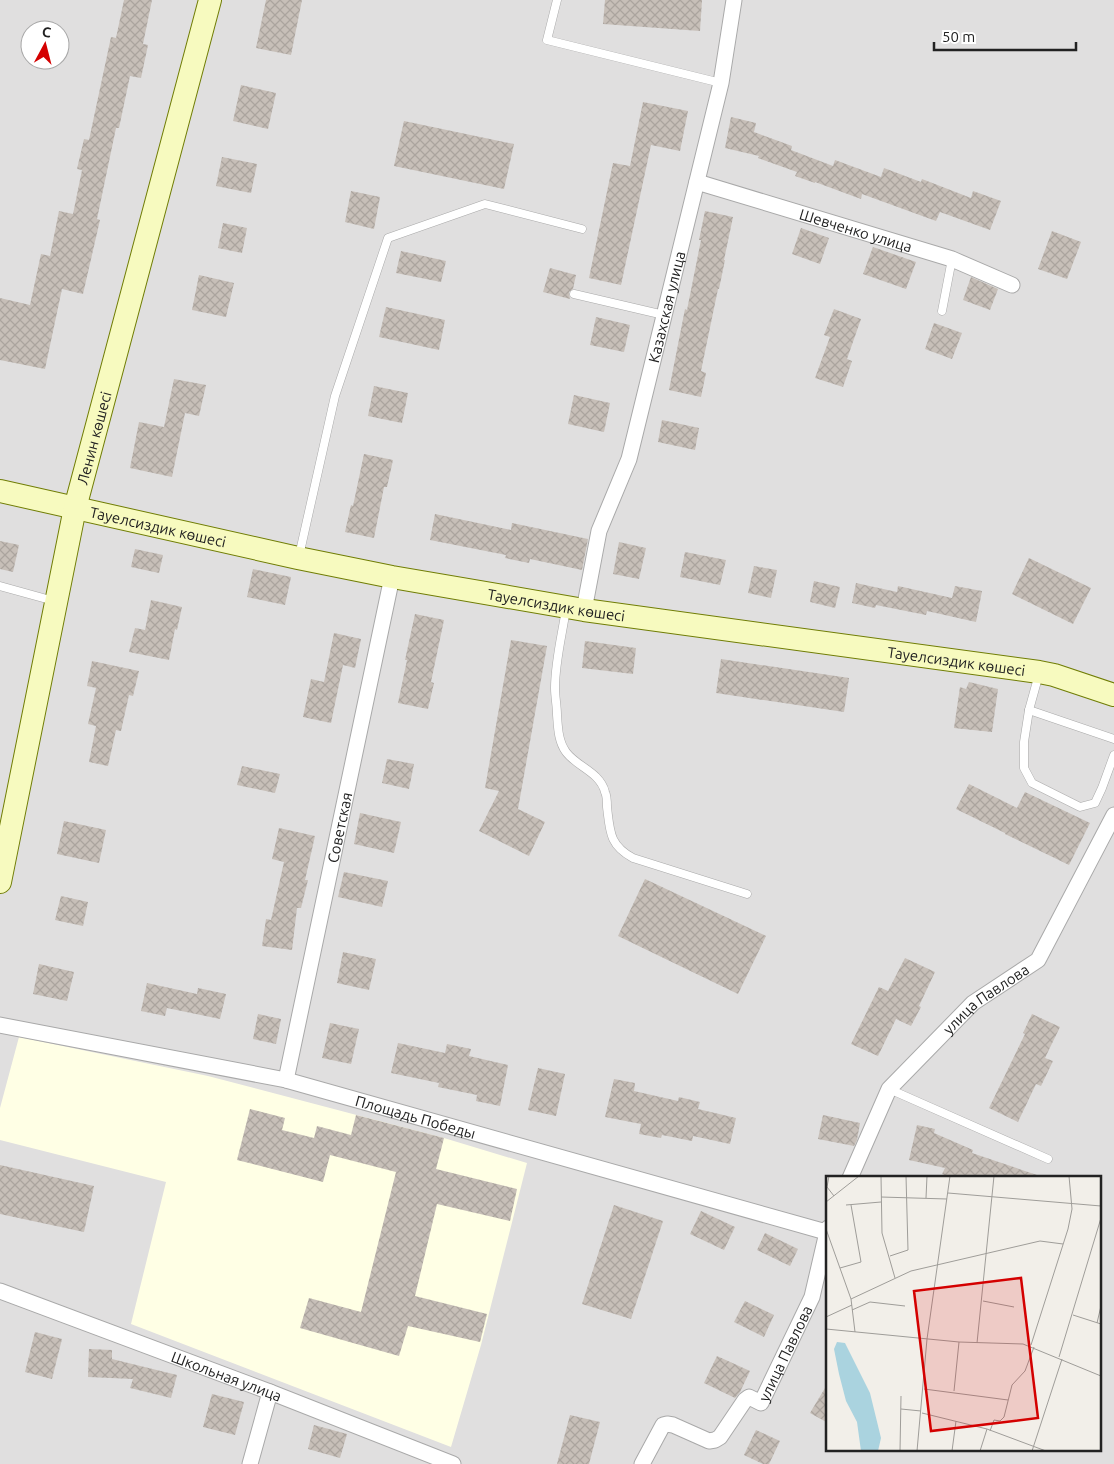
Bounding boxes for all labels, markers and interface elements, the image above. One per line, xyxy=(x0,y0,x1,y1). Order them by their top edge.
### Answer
north arrow xyxy=(20,20,70,70)
scale bar xyxy=(934,20,1076,52)
text: С xyxy=(41,24,52,41)
text: 50 m xyxy=(942,28,975,45)
street label: Шевченко улица xyxy=(798,205,914,255)
street label: Казахская улица xyxy=(644,249,688,364)
street label: Ленин көшесі xyxy=(73,389,114,486)
street label: Тауелсиздик көшесі xyxy=(88,503,228,550)
street label: Тауелсиздик көшесі xyxy=(486,585,626,624)
street label: Тауелсиздик көшесі xyxy=(886,643,1026,679)
street label: Советская xyxy=(323,791,355,864)
street label: улица Павлова xyxy=(939,960,1032,1037)
street label: Площадь Победы xyxy=(354,1092,478,1142)
inset map xyxy=(826,1176,1102,1452)
street label: улица Павлова xyxy=(755,1303,815,1404)
street label: Школьная улица xyxy=(169,1347,284,1404)

